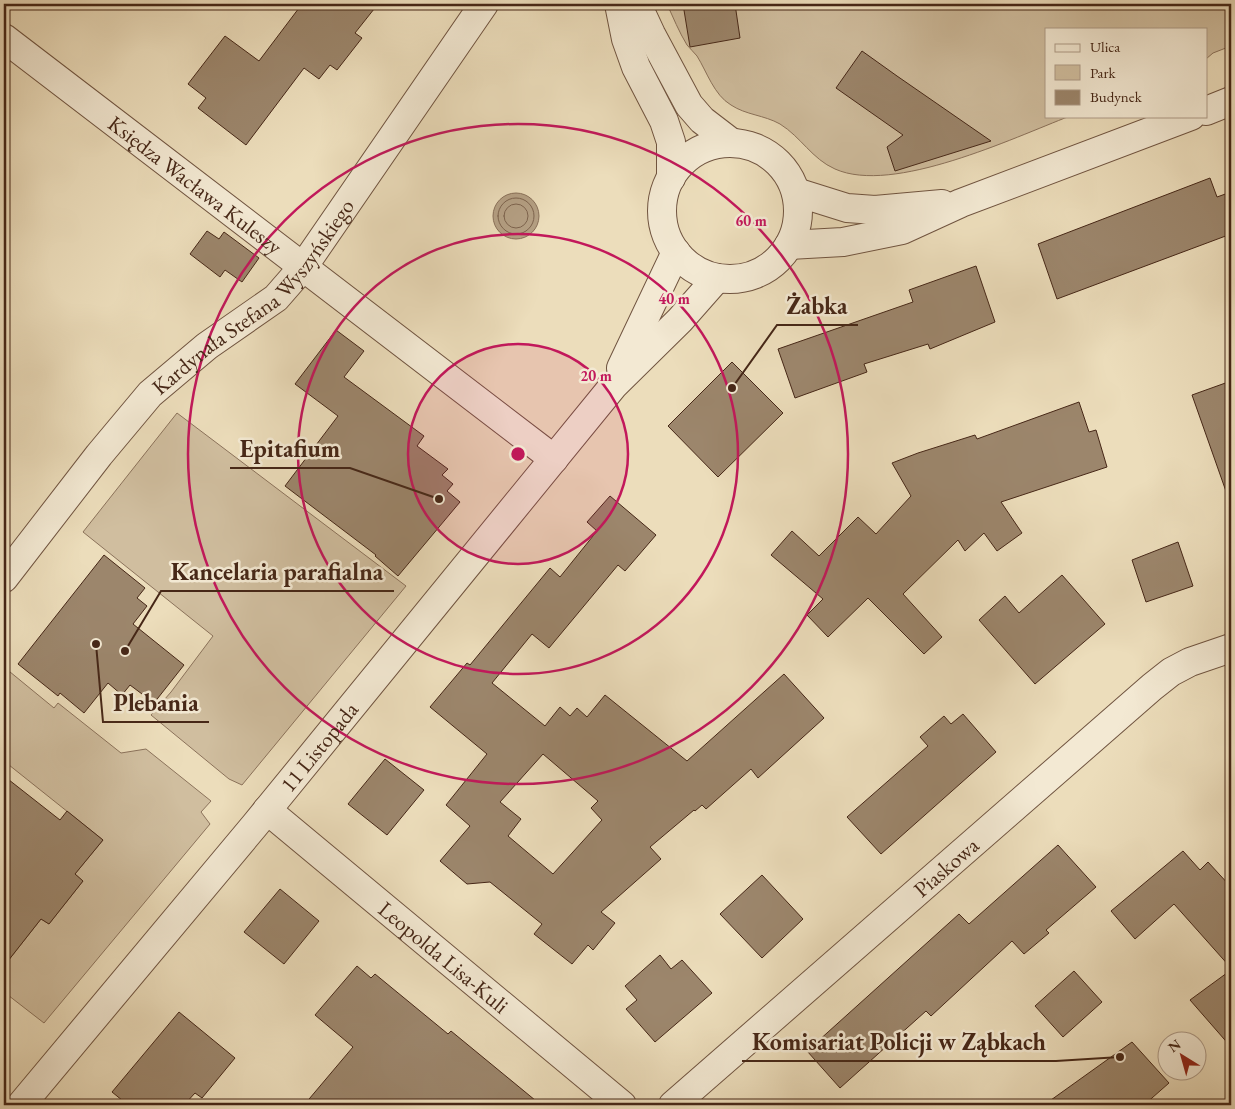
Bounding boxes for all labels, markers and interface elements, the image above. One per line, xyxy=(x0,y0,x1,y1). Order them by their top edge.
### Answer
legend xyxy=(1045,28,1208,118)
text: Ulica xyxy=(1090,37,1120,56)
text: Park xyxy=(1090,63,1117,82)
text: Budynek xyxy=(1090,87,1143,106)
street label: Księdza Wacława Kuleszy xyxy=(102,109,289,261)
street label: Kardynała Stefana Wyszyńskiego xyxy=(145,193,360,401)
text: 60 m xyxy=(735,211,767,230)
callout: Żabka xyxy=(777,286,858,325)
text: 40 m xyxy=(658,289,690,308)
text: Żabka xyxy=(786,290,848,321)
text: 20 m xyxy=(580,366,612,385)
callout: Epitafium xyxy=(230,429,350,468)
text: Epitafium xyxy=(240,433,340,464)
centre of rings xyxy=(509,445,527,463)
callout: Kancelaria parafialna xyxy=(161,552,394,591)
text: Kancelaria parafialna xyxy=(171,556,384,587)
callout: Plebania xyxy=(103,683,209,722)
text: Plebania xyxy=(113,687,199,718)
street label: 11 Listopada xyxy=(273,695,365,798)
street label: Piaskowa xyxy=(907,830,985,904)
street label: Leopolda Lisa-Kuli xyxy=(373,894,515,1020)
callout: Komisariat Policji w Ząbkach xyxy=(742,1022,1056,1061)
text: Komisariat Policji w Ząbkach xyxy=(752,1026,1047,1058)
north arrow xyxy=(1158,1032,1208,1082)
text: N xyxy=(1164,1035,1185,1056)

